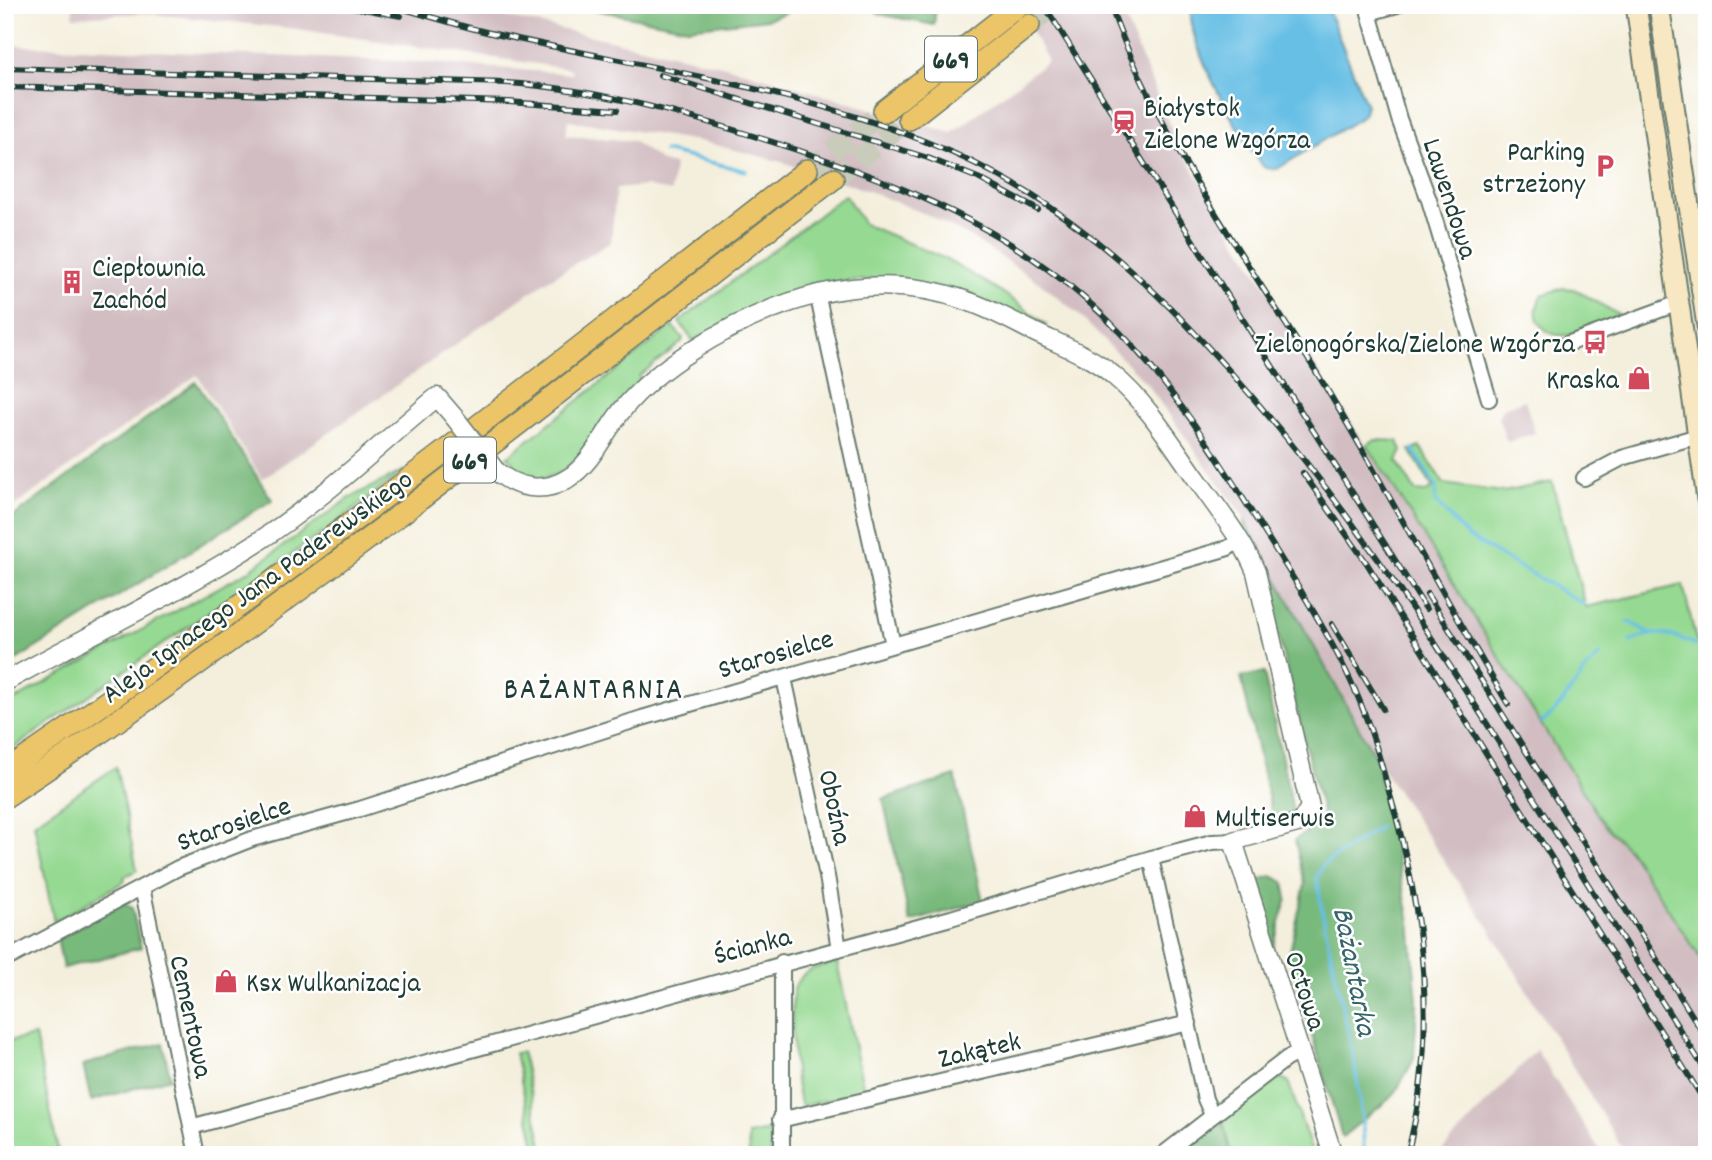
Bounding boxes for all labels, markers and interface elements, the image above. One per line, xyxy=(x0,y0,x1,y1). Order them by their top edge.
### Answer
road number: 669 xyxy=(925,36,977,82)
place label: Białystok Zielone Wzgórza xyxy=(1144,91,1311,163)
station icon: Białystok Zielone Wzgórza xyxy=(1110,108,1138,136)
street label: Lawendowa xyxy=(1409,134,1486,266)
place label: Parking strzeżony xyxy=(1482,135,1586,207)
parking icon: Parking strzeżony xyxy=(1591,152,1619,180)
place label: Ciepłownia Zachód xyxy=(92,251,206,323)
building icon: Ciepłownia Zachód xyxy=(58,268,86,296)
place label: Zielonogórska/Zielone Wzgórza xyxy=(1255,327,1576,367)
bus stop icon: Zielonogórska/Zielone Wzgórza xyxy=(1581,328,1609,356)
place label: Kraska xyxy=(1546,363,1620,403)
shop icon: Kraska xyxy=(1625,364,1653,392)
road number: 669 xyxy=(444,437,496,482)
street label: Aleja Ignacego Jana Paderewskiego xyxy=(95,462,423,716)
street label: Starosielce xyxy=(714,621,839,692)
district label: BAŻANTARNIA xyxy=(504,671,684,714)
street label: Oboźna xyxy=(805,767,860,850)
street label: Starosielce xyxy=(172,789,297,865)
place label: Multiserwis xyxy=(1215,801,1335,841)
shop icon: Multiserwis xyxy=(1181,802,1209,830)
water label: Bażantarka xyxy=(1318,904,1385,1042)
street label: Ścianka xyxy=(710,919,797,978)
street label: Octowa xyxy=(1271,947,1334,1037)
street label: Cementowa xyxy=(156,952,221,1083)
place label: Ksx Wulkanizacja xyxy=(246,966,421,1006)
shop icon: Ksx Wulkanizacja xyxy=(212,967,240,995)
street label: Zakątek xyxy=(935,1024,1025,1082)

